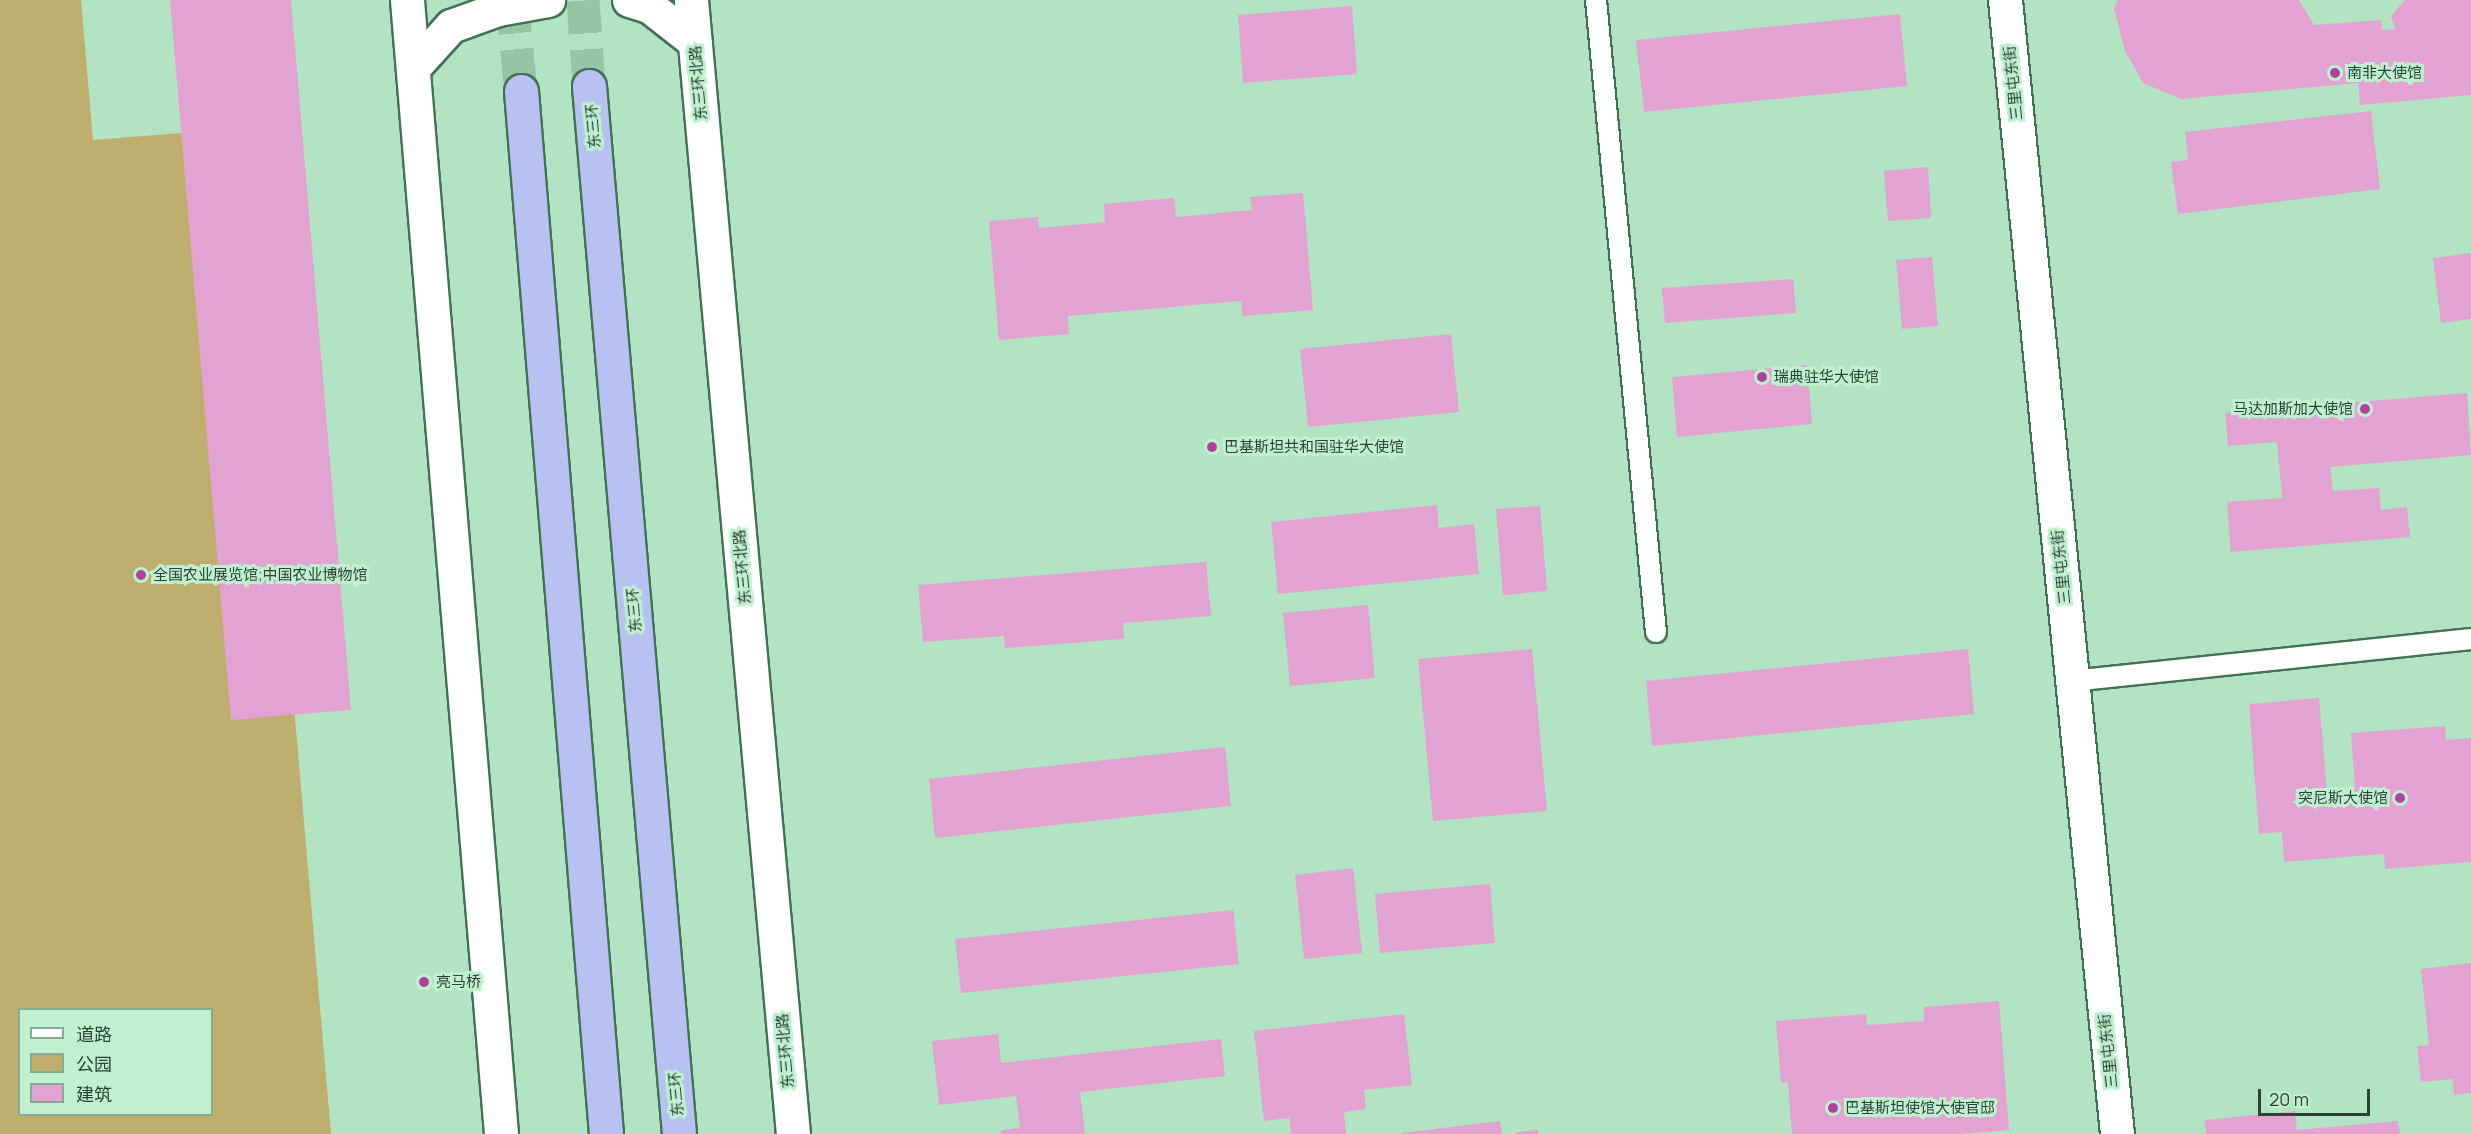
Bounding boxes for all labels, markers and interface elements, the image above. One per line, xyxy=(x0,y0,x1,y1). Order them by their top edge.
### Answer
street label: 东三环北路 xyxy=(686,45,710,121)
street label: 三里屯东街 xyxy=(2000,45,2026,121)
place label: 南非大使馆 xyxy=(2347,64,2422,82)
marker: 南非大使馆 xyxy=(2328,66,2342,80)
street label: 东三环 xyxy=(582,103,604,149)
place label: 瑞典驻华大使馆 xyxy=(1774,368,1879,386)
marker: 瑞典驻华大使馆 xyxy=(1755,370,1769,384)
place label: 马达加斯加大使馆 xyxy=(2233,400,2353,418)
marker: 马达加斯加大使馆 xyxy=(2358,402,2372,416)
place label: 巴基斯坦共和国驻华大使馆 xyxy=(1224,438,1404,456)
marker: 巴基斯坦共和国驻华大使馆 xyxy=(1205,440,1219,454)
street label: 东三环北路 xyxy=(730,529,754,605)
street label: 三里屯东街 xyxy=(2048,529,2074,605)
place label: 全国农业展览馆;中国农业博物馆 xyxy=(153,566,368,584)
marker: 全国农业展览馆;中国农业博物馆 xyxy=(134,568,148,582)
street label: 东三环 xyxy=(623,587,645,633)
place label: 突尼斯大使馆 xyxy=(2298,789,2388,807)
marker: 突尼斯大使馆 xyxy=(2393,791,2407,805)
place label: 亮马桥 xyxy=(436,973,481,991)
marker: 亮马桥 xyxy=(417,975,431,989)
legend xyxy=(18,1008,213,1116)
street label: 东三环北路 xyxy=(773,1013,797,1089)
street label: 三里屯东街 xyxy=(2095,1013,2121,1089)
text: 道路 xyxy=(76,1022,112,1046)
text: 公园 xyxy=(76,1052,112,1076)
street label: 东三环 xyxy=(665,1071,687,1117)
scale bar xyxy=(2261,1077,2374,1115)
text: 建筑 xyxy=(76,1082,112,1106)
text: 20 m xyxy=(2269,1087,2309,1111)
place label: 巴基斯坦使馆大使官邸 xyxy=(1845,1099,1995,1117)
marker: 巴基斯坦使馆大使官邸 xyxy=(1826,1101,1840,1115)

